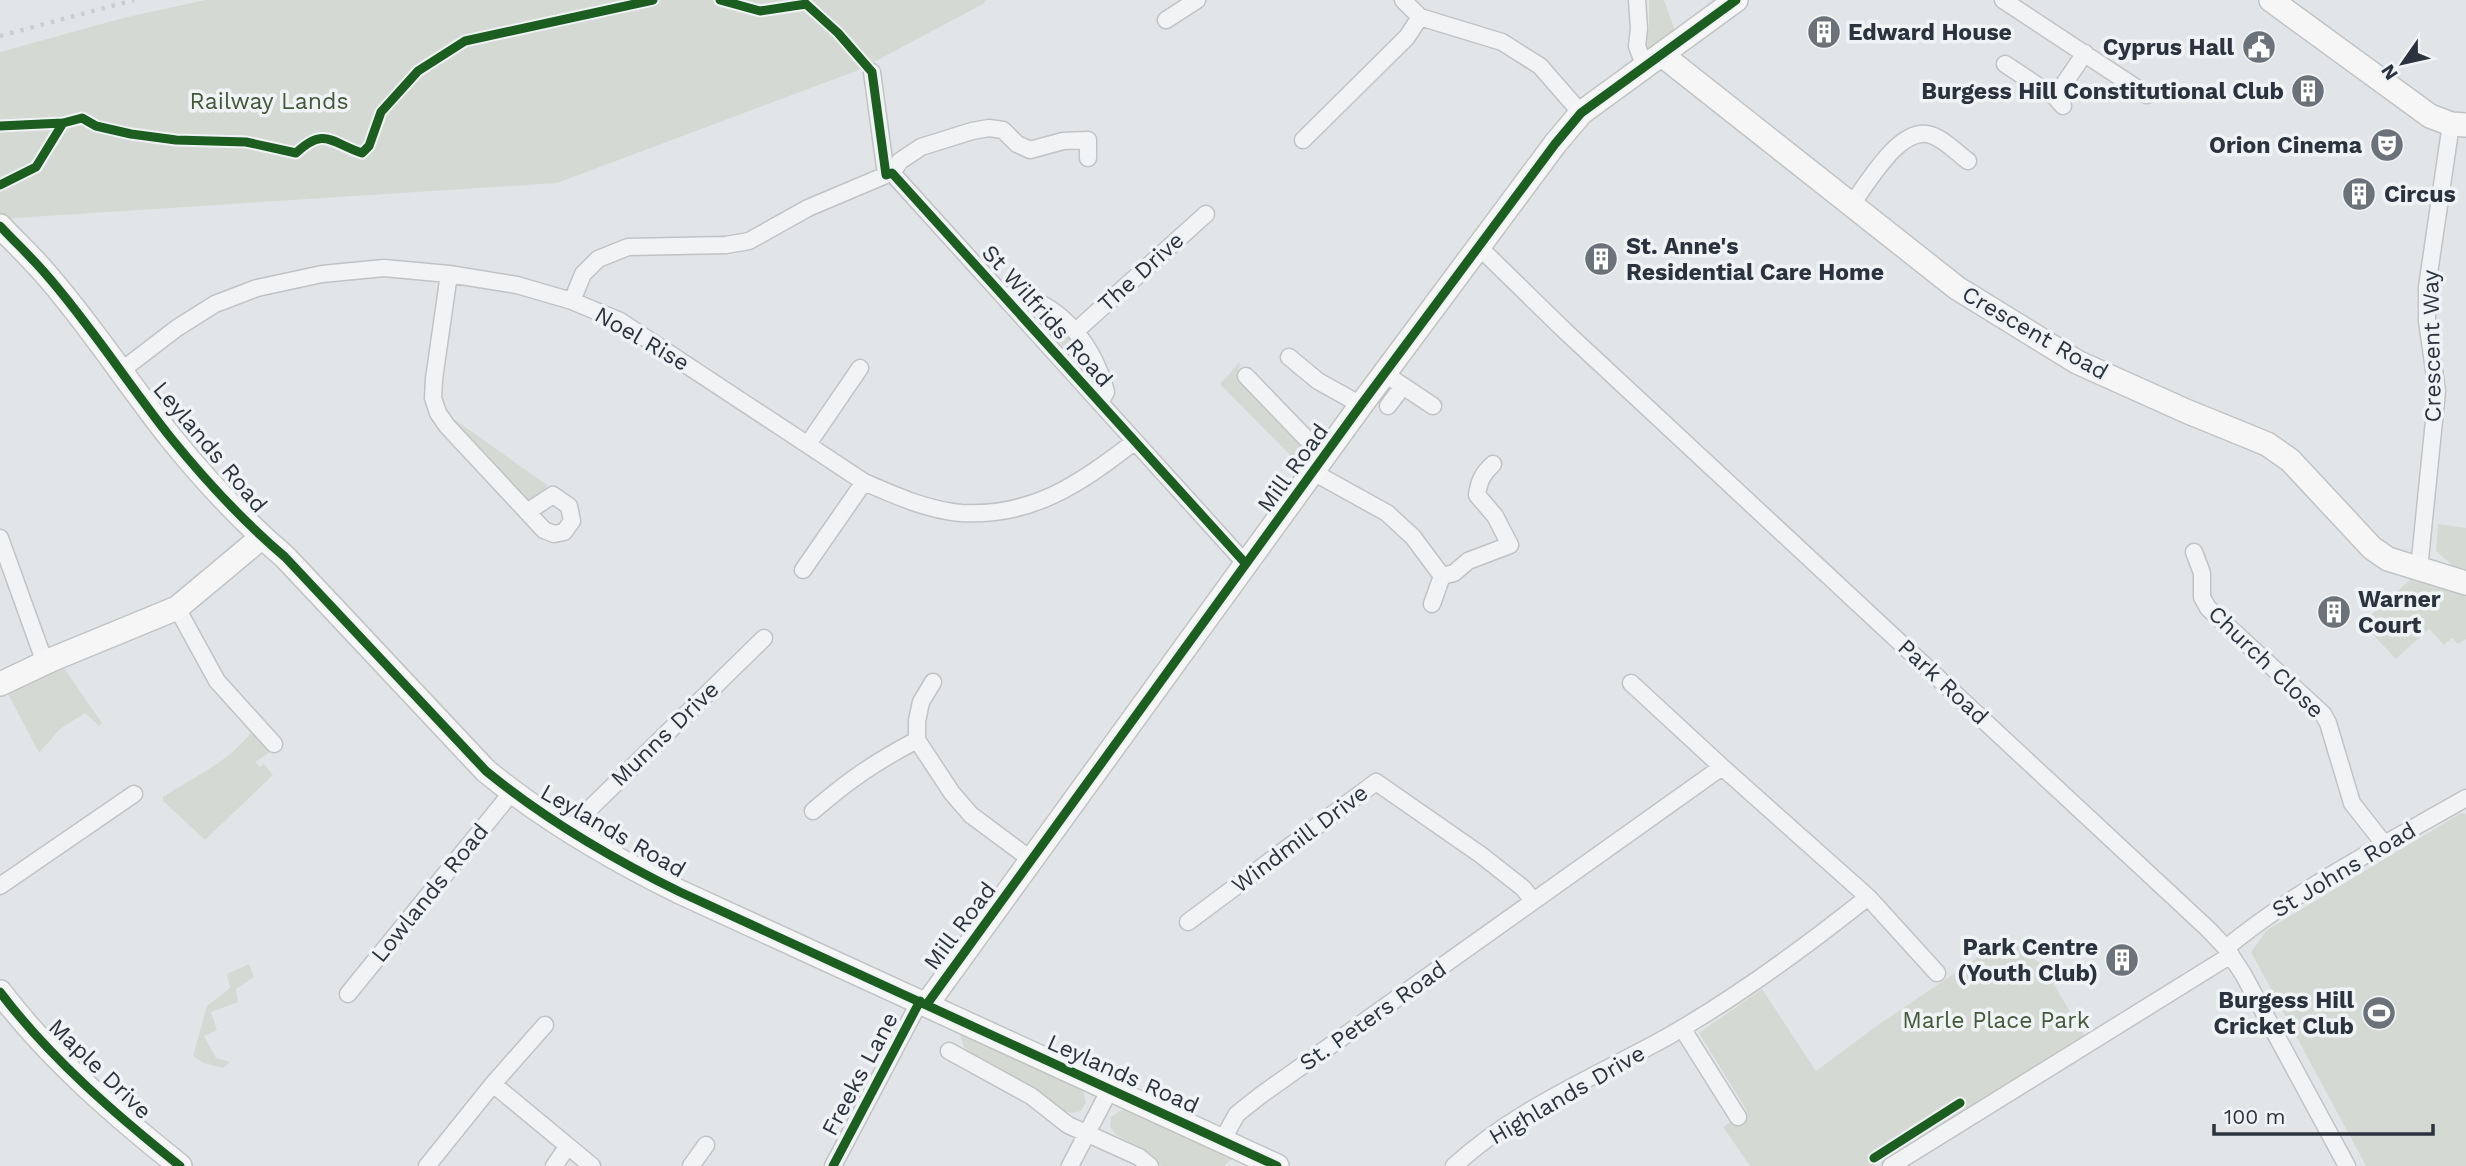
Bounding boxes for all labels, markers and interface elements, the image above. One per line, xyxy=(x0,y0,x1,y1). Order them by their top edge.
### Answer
building icon: Edward House xyxy=(1805,13,1843,51)
place label: Edward House xyxy=(1848,19,2012,46)
public building icon: Cyprus Hall xyxy=(2240,28,2278,66)
north arrow xyxy=(2368,28,2438,98)
place label: Cyprus Hall xyxy=(2103,34,2234,61)
text: N xyxy=(2376,60,2403,84)
building icon: Burgess Hill Constitutional Club xyxy=(2289,72,2327,110)
place label: Burgess Hill Constitutional Club xyxy=(1921,78,2284,105)
park label: Railway Lands xyxy=(189,88,349,115)
theatre icon: Orion Cinema xyxy=(2368,126,2406,164)
place label: Orion Cinema xyxy=(2209,132,2363,159)
building icon: Circus xyxy=(2340,175,2378,213)
place label: Circus xyxy=(2384,181,2456,208)
street label: The Drive xyxy=(1093,227,1189,317)
place label: St. Anne's Residential Care Home xyxy=(1626,233,1884,286)
street label: St Wilfrids Road xyxy=(976,239,1118,393)
building icon: St. Anne's Residential Care Home xyxy=(1582,240,1620,278)
street label: Crescent Way xyxy=(2417,269,2447,423)
street label: Crescent Road xyxy=(1957,280,2113,386)
street label: Noel Rise xyxy=(590,301,694,377)
street label: Leylands Road xyxy=(147,376,273,518)
street label: Mill Road xyxy=(1252,418,1334,518)
place label: Warner Court xyxy=(2358,586,2441,639)
building icon: Warner Court xyxy=(2315,593,2353,631)
street label: Church Close xyxy=(2203,600,2329,724)
street label: Park Road xyxy=(1892,634,1994,730)
street label: Munns Drive xyxy=(606,676,724,792)
street label: Leylands Road xyxy=(536,779,690,883)
street label: Windmill Drive xyxy=(1227,779,1373,899)
street label: St Johns Road xyxy=(2267,816,2421,924)
street label: Lowlands Road xyxy=(366,818,494,968)
street label: Mill Road xyxy=(918,877,1002,975)
place label: Park Centre (Youth Club) xyxy=(1957,934,2098,987)
building icon: Park Centre (Youth Club) xyxy=(2103,941,2141,979)
street label: St. Peters Road xyxy=(1294,955,1452,1077)
place label: Burgess Hill Cricket Club xyxy=(2213,987,2354,1040)
sports icon: Burgess Hill Cricket Club xyxy=(2360,994,2398,1032)
park label: Marle Place Park xyxy=(1902,1007,2090,1034)
street label: Freeks Lane xyxy=(816,1008,904,1140)
street label: Maple Drive xyxy=(43,1013,157,1125)
street label: Leylands Road xyxy=(1043,1029,1203,1119)
street label: Highlands Drive xyxy=(1484,1039,1650,1151)
scale bar xyxy=(2214,1092,2433,1136)
text: 100 m xyxy=(2224,1104,2286,1129)

